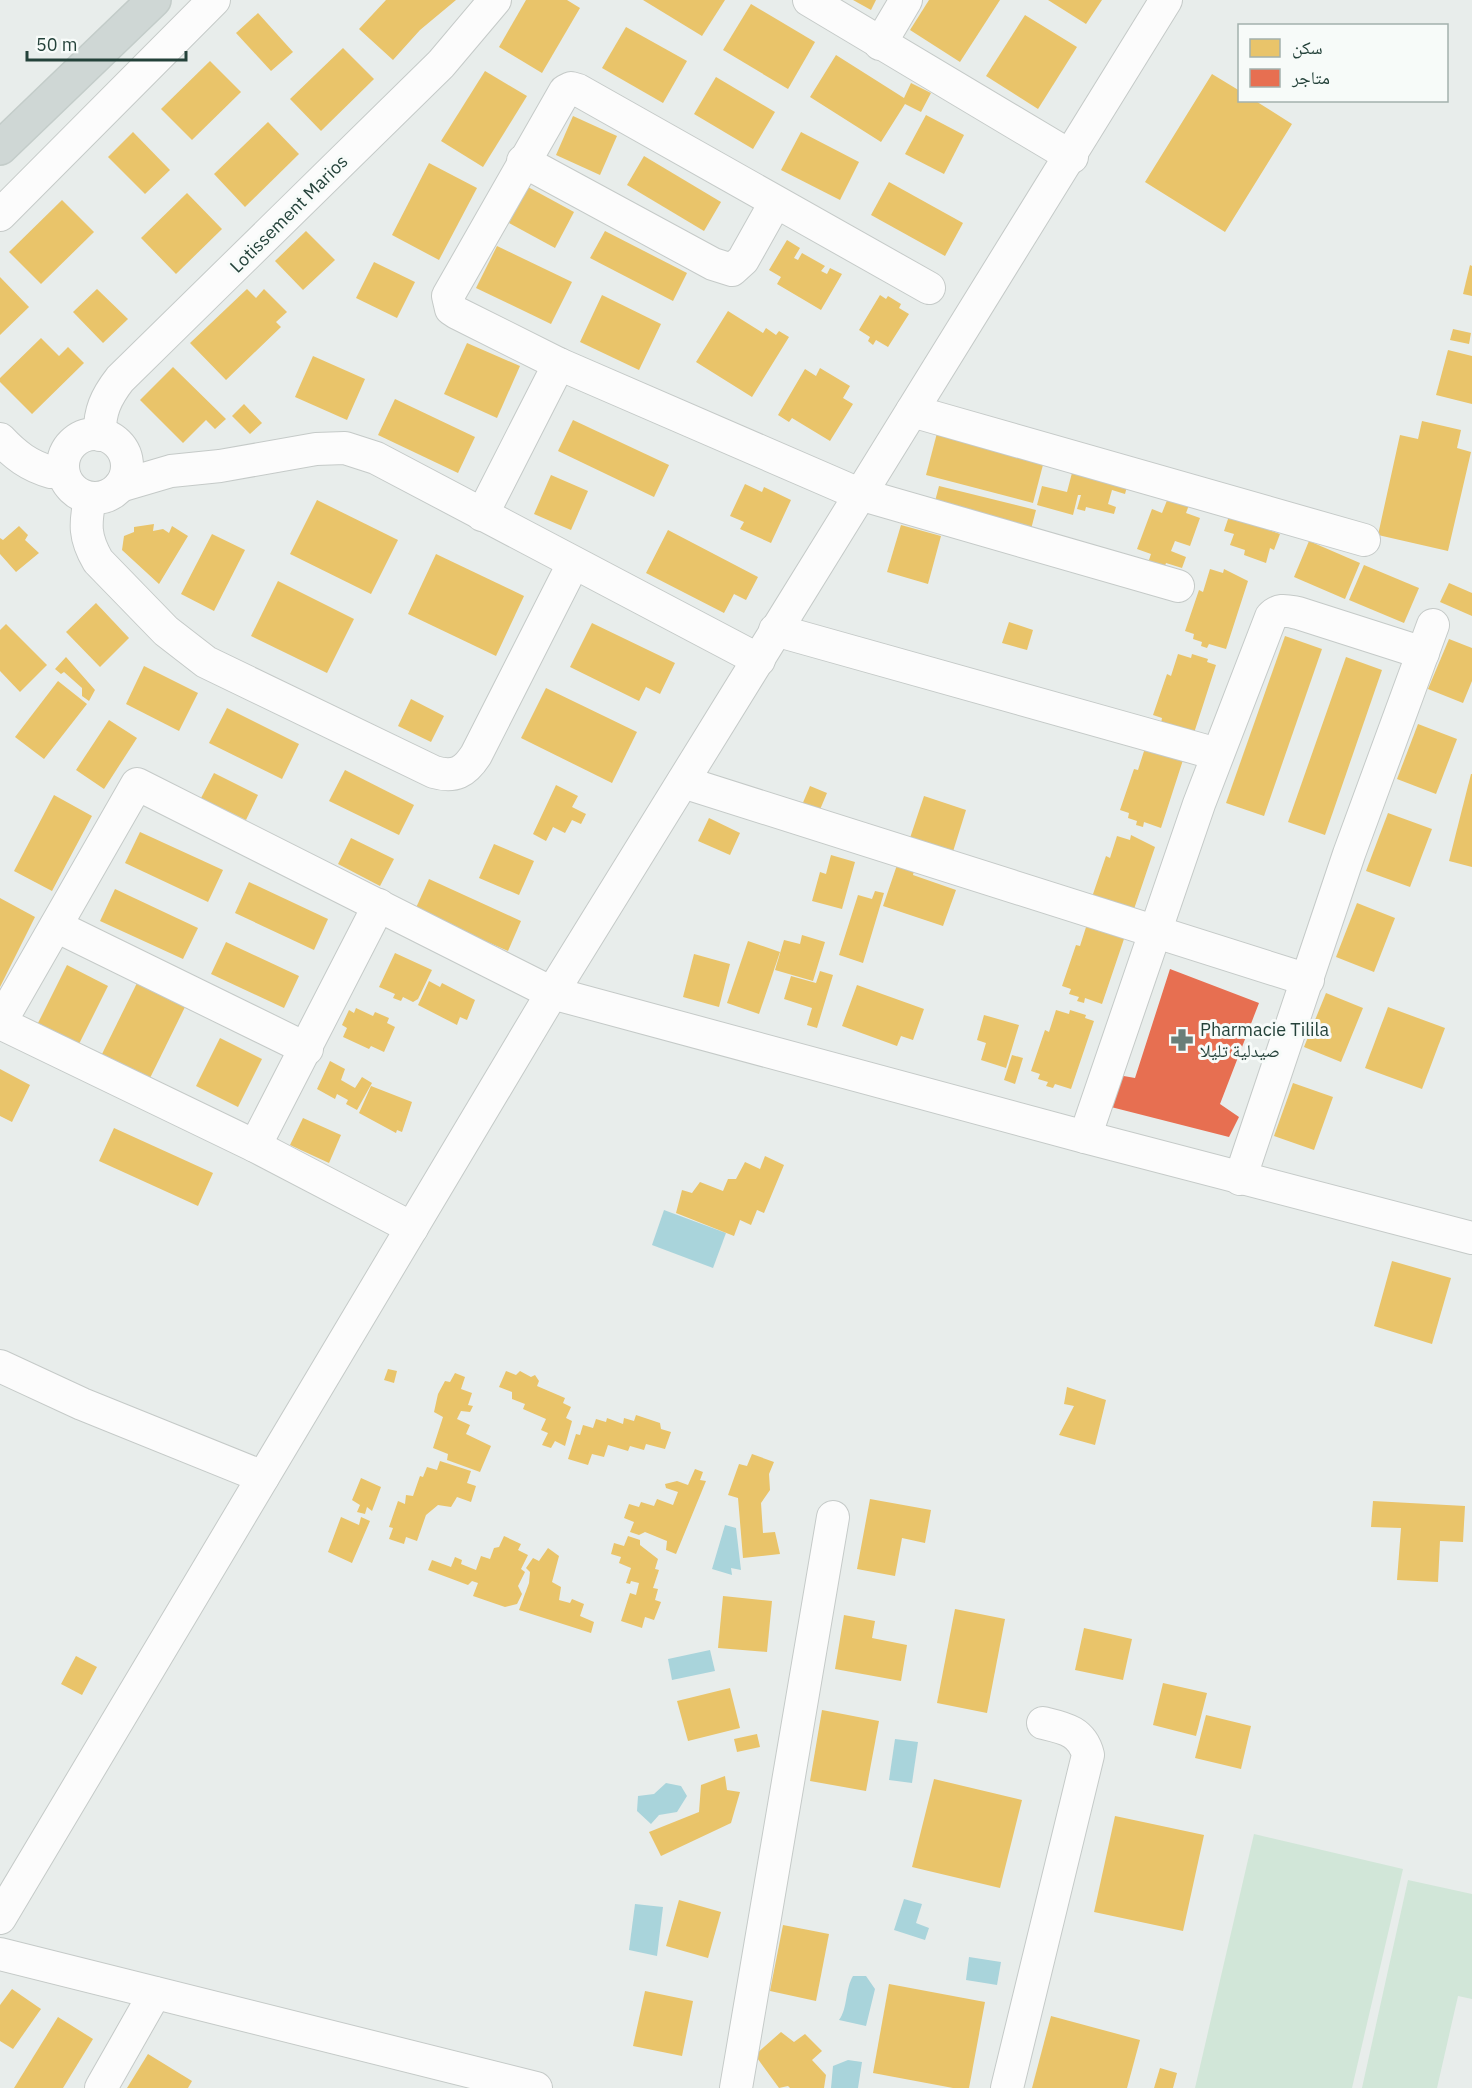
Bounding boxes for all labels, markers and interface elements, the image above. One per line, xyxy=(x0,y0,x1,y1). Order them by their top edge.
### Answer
scale bar xyxy=(27,24,186,62)
legend xyxy=(1238,24,1448,102)
text: 50 m xyxy=(36,33,78,56)
text: سكن xyxy=(1292,36,1323,59)
text: متاجر xyxy=(1291,66,1330,89)
street label: Lotissement Marios xyxy=(225,150,353,278)
place label: Pharmacie Tilila صيدلية تليلا xyxy=(1200,1018,1329,1062)
pharmacy icon: Pharmacie Tilila صيدلية تليلا xyxy=(1169,1027,1195,1053)

